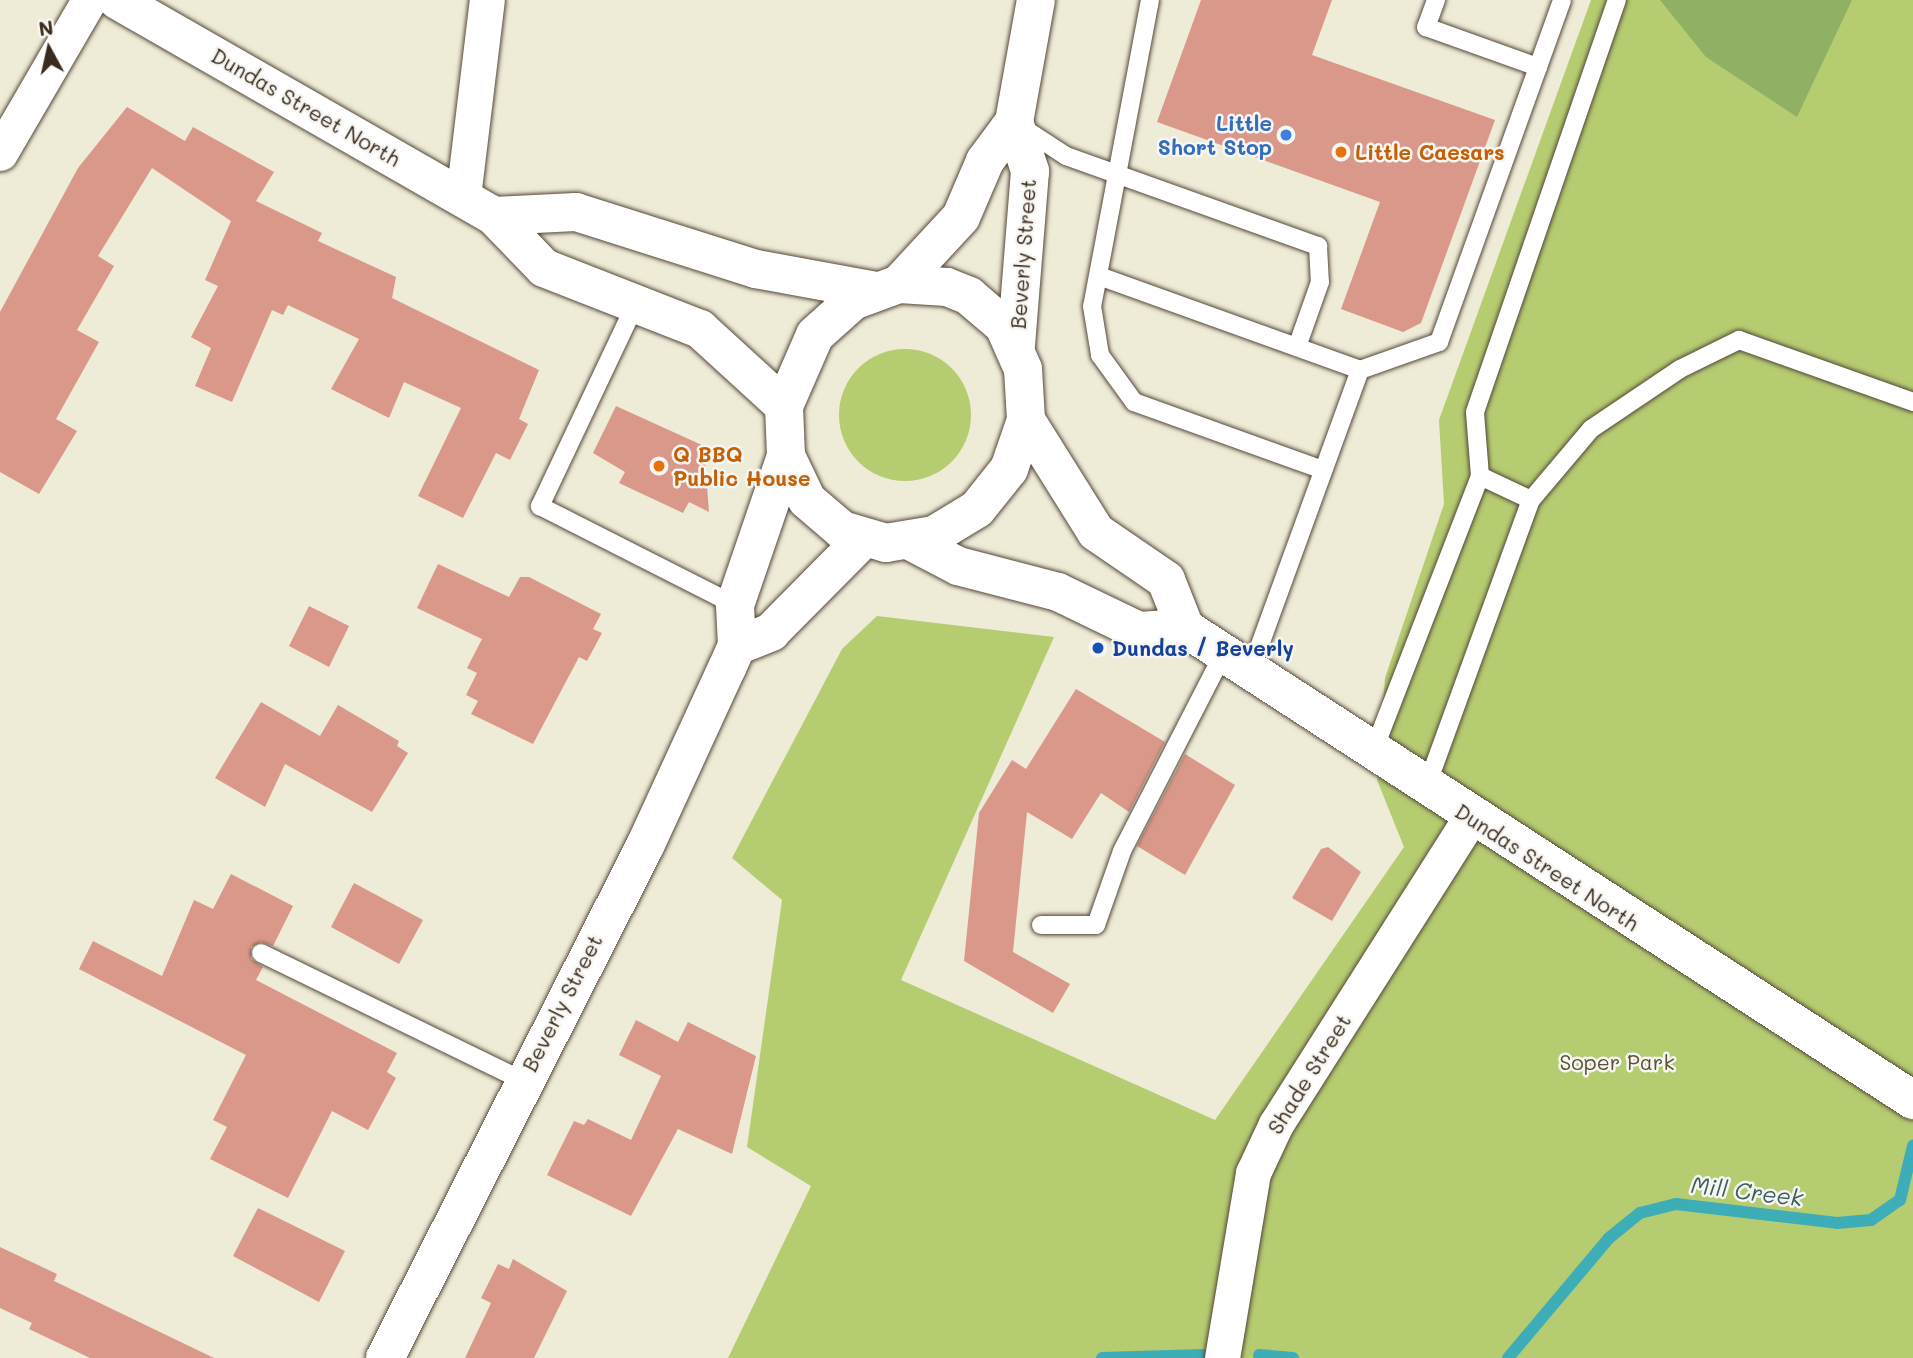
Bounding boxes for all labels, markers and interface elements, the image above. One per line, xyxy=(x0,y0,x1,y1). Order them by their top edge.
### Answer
north arrow xyxy=(14,14,84,84)
text: N xyxy=(37,14,55,41)
street label: Dundas Street North xyxy=(207,43,405,171)
place label: Little Short Stop xyxy=(1158,110,1272,160)
marker: Little Short Stop xyxy=(1278,127,1294,143)
place label: Little Caesars xyxy=(1355,139,1505,165)
marker: Little Caesars xyxy=(1333,144,1349,160)
street label: Beverly Street xyxy=(1005,178,1041,330)
place label: Q BBQ Public House xyxy=(673,441,810,491)
marker: Q BBQ Public House xyxy=(651,458,667,474)
place label: Dundas / Beverly xyxy=(1112,635,1294,661)
marker: Dundas / Beverly xyxy=(1090,640,1106,656)
street label: Dundas Street North xyxy=(1450,798,1644,936)
street label: Beverly Street xyxy=(517,930,607,1076)
street label: Shade Street xyxy=(1262,1009,1356,1139)
park label: Soper Park xyxy=(1559,1049,1675,1075)
water label: Mill Creek xyxy=(1689,1170,1805,1212)

